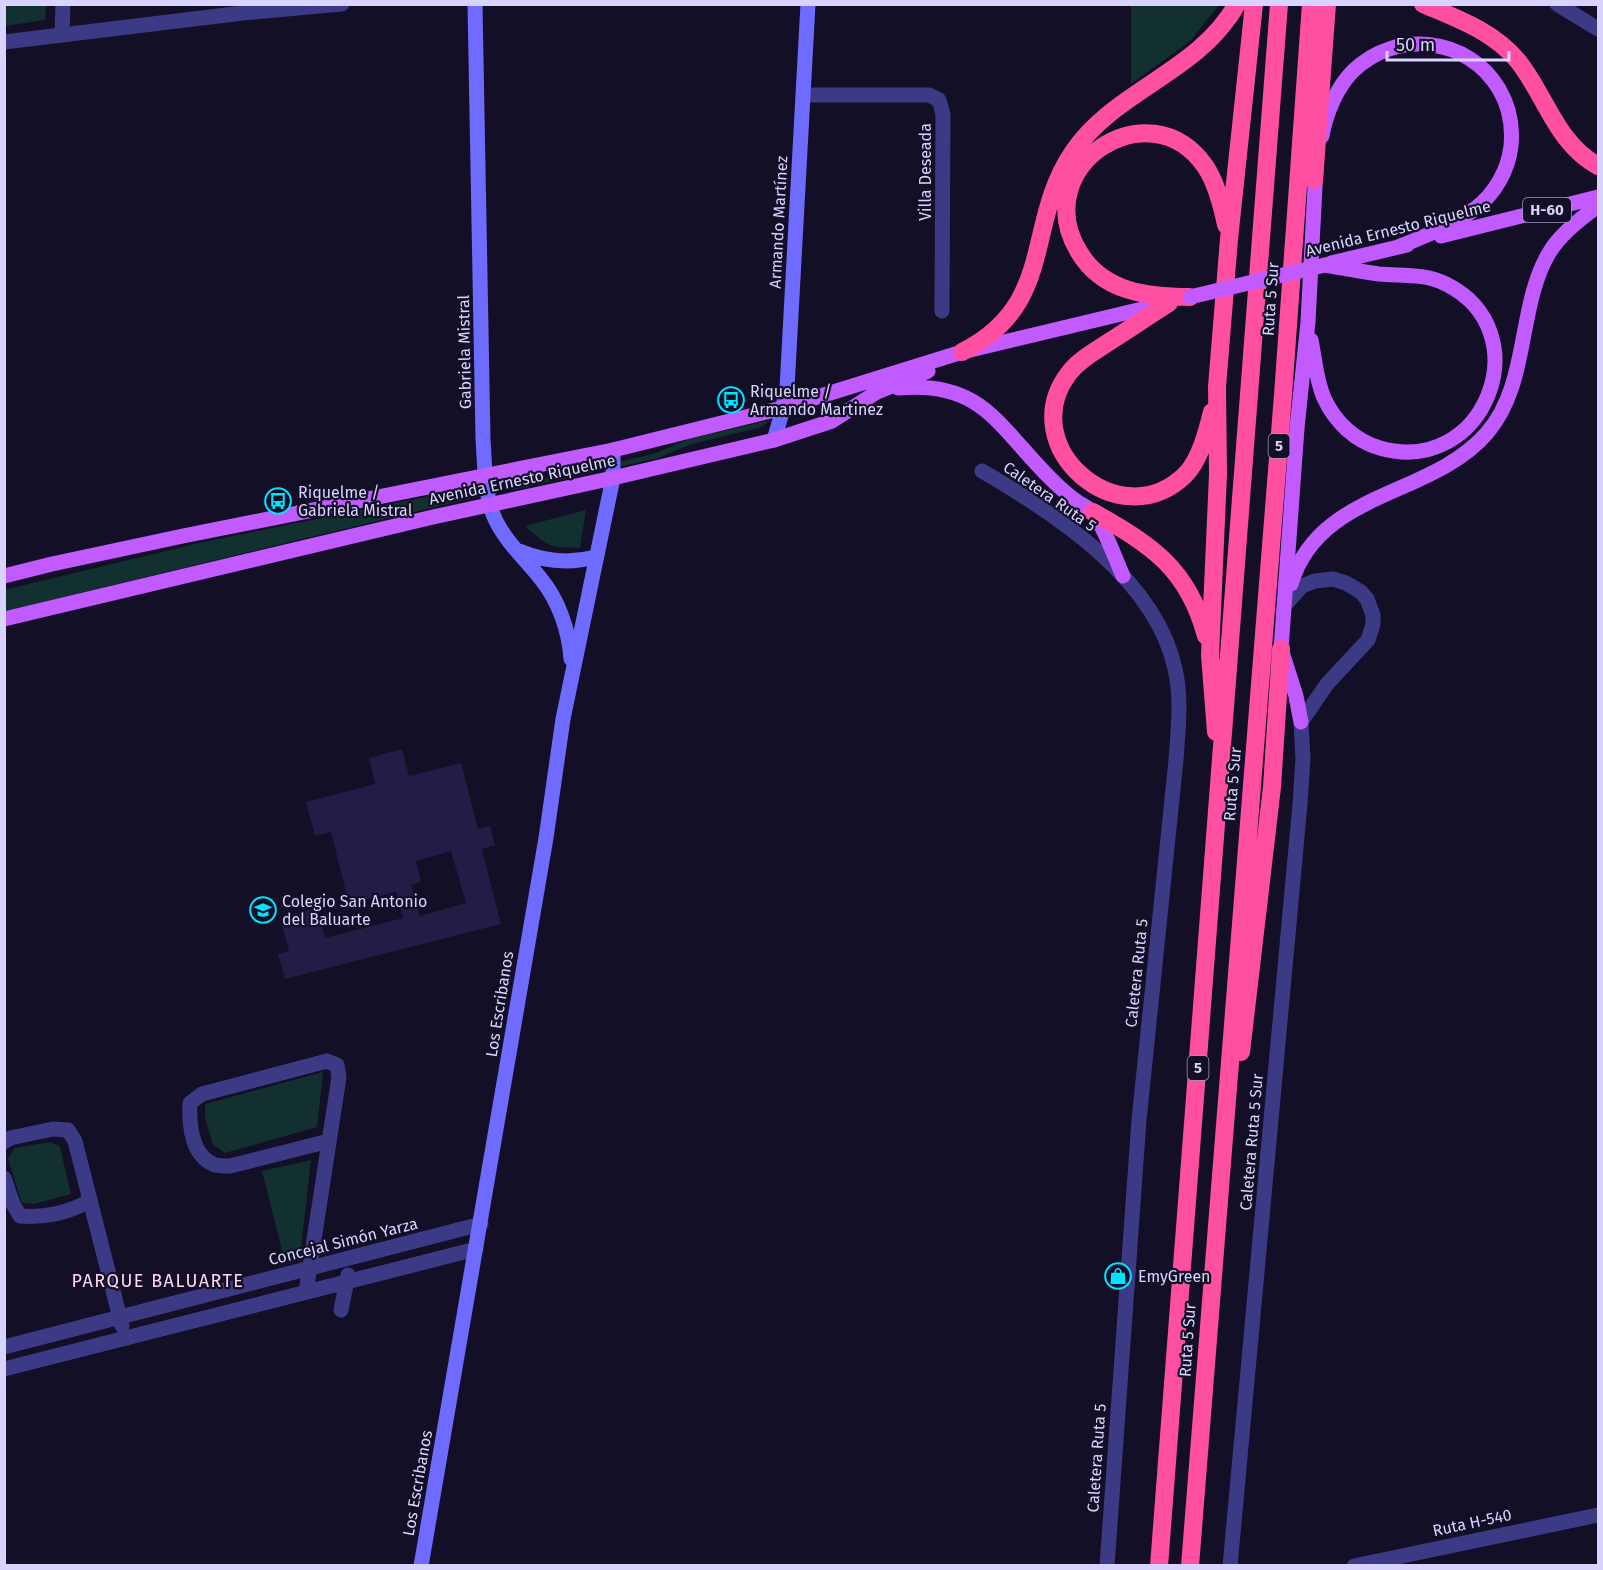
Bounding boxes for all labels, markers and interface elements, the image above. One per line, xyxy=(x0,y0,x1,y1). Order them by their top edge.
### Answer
scale bar xyxy=(1387,24,1508,62)
text: 50 m xyxy=(1396,34,1435,56)
street label: Villa Deseada xyxy=(916,123,935,221)
street label: Armando Martínez xyxy=(766,155,791,289)
street label: Avenida Ernesto Riquelme xyxy=(1304,196,1493,261)
road number: H-60 xyxy=(1523,198,1571,222)
street label: Ruta 5 Sur xyxy=(1258,261,1283,337)
street label: Gabriela Mistral xyxy=(454,294,475,409)
place label: Riquelme / Armando Martinez xyxy=(750,382,883,419)
bus stop icon: Riquelme / Armando Martinez xyxy=(716,385,746,415)
road number: 5 xyxy=(1268,434,1290,458)
street label: Avenida Ernesto Riquelme xyxy=(427,450,617,509)
street label: Caletera Ruta 5 xyxy=(1000,457,1100,535)
place label: Riquelme / Gabriela Mistral xyxy=(298,483,413,520)
bus stop icon: Riquelme / Gabriela Mistral xyxy=(263,486,293,516)
street label: Ruta 5 Sur xyxy=(1220,746,1245,822)
place label: Colegio San Antonio del Baluarte xyxy=(282,892,427,929)
school or university icon: Colegio San Antonio del Baluarte xyxy=(248,895,278,925)
street label: Caletera Ruta 5 xyxy=(1121,918,1152,1028)
street label: Los Escribanos xyxy=(482,950,517,1058)
road number: 5 xyxy=(1188,1056,1208,1080)
street label: Caletera Ruta 5 Sur xyxy=(1236,1072,1267,1211)
street label: Concejal Simón Yarza xyxy=(267,1214,420,1269)
shop icon: EmyGreen xyxy=(1103,1261,1133,1291)
place label: EmyGreen xyxy=(1138,1267,1210,1286)
district label: PARQUE BALUARTE xyxy=(72,1270,244,1292)
street label: Ruta 5 Sur xyxy=(1175,1302,1200,1378)
street label: Caletera Ruta 5 xyxy=(1083,1403,1110,1513)
street label: Los Escribanos xyxy=(399,1429,436,1538)
street label: Ruta H-540 xyxy=(1431,1505,1513,1540)

